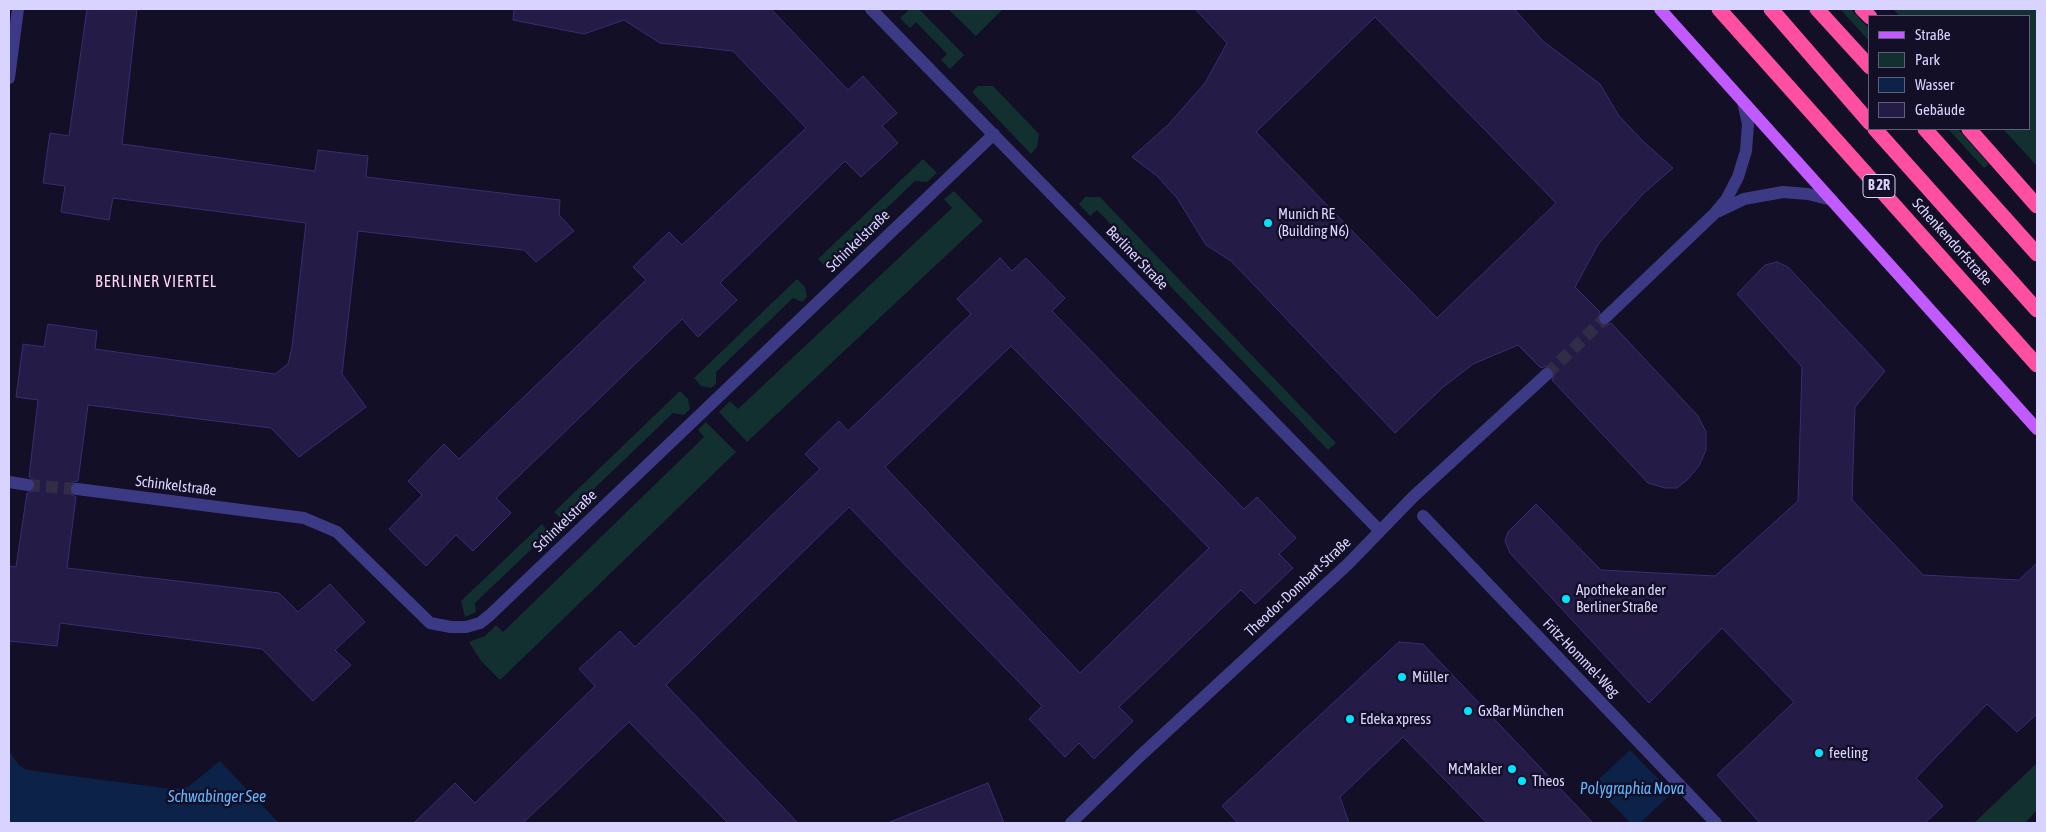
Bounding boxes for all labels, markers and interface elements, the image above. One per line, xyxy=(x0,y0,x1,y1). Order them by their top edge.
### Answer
legend xyxy=(1868,15,2031,130)
text: Straße xyxy=(1915,26,1951,43)
text: Park xyxy=(1915,51,1940,68)
text: Wasser xyxy=(1915,76,1954,93)
text: Gebäude xyxy=(1915,101,1965,118)
road number: B 2R xyxy=(1863,175,1895,198)
street label: Schenkendorfstraße xyxy=(1908,195,1996,289)
place label: Munich RE (Building N6) xyxy=(1278,205,1349,240)
street label: Schinkelstraße xyxy=(822,206,894,276)
marker: Munich RE (Building N6) xyxy=(1262,217,1274,229)
street label: Berliner Straße xyxy=(1102,222,1172,294)
district label: BERLINER VIERTEL xyxy=(93,272,219,292)
street label: Schinkelstraße xyxy=(134,472,218,500)
street label: Schinkelstraße xyxy=(529,486,601,556)
street label: Theodor-Dombart-Straße xyxy=(1241,533,1355,641)
place label: Apotheke an der Berliner Straße xyxy=(1576,581,1666,616)
marker: Apotheke an der Berliner Straße xyxy=(1560,593,1572,605)
street label: Fritz-Hommel-Weg xyxy=(1539,615,1623,701)
place label: Müller xyxy=(1412,668,1448,686)
marker: Müller xyxy=(1396,671,1408,683)
place label: GxBar München xyxy=(1478,702,1564,720)
marker: GxBar München xyxy=(1462,705,1474,717)
place label: Edeka xpress xyxy=(1360,710,1431,728)
marker: Edeka xpress xyxy=(1344,713,1356,725)
place label: feeling xyxy=(1829,744,1868,762)
marker: feeling xyxy=(1813,747,1825,759)
place label: McMakler xyxy=(1448,760,1502,778)
marker: McMakler xyxy=(1506,763,1518,775)
place label: Theos xyxy=(1532,772,1565,790)
marker: Theos xyxy=(1516,775,1528,787)
water label: Polygraphia Nova xyxy=(1580,779,1684,799)
water label: Schwabinger See xyxy=(168,787,266,807)

